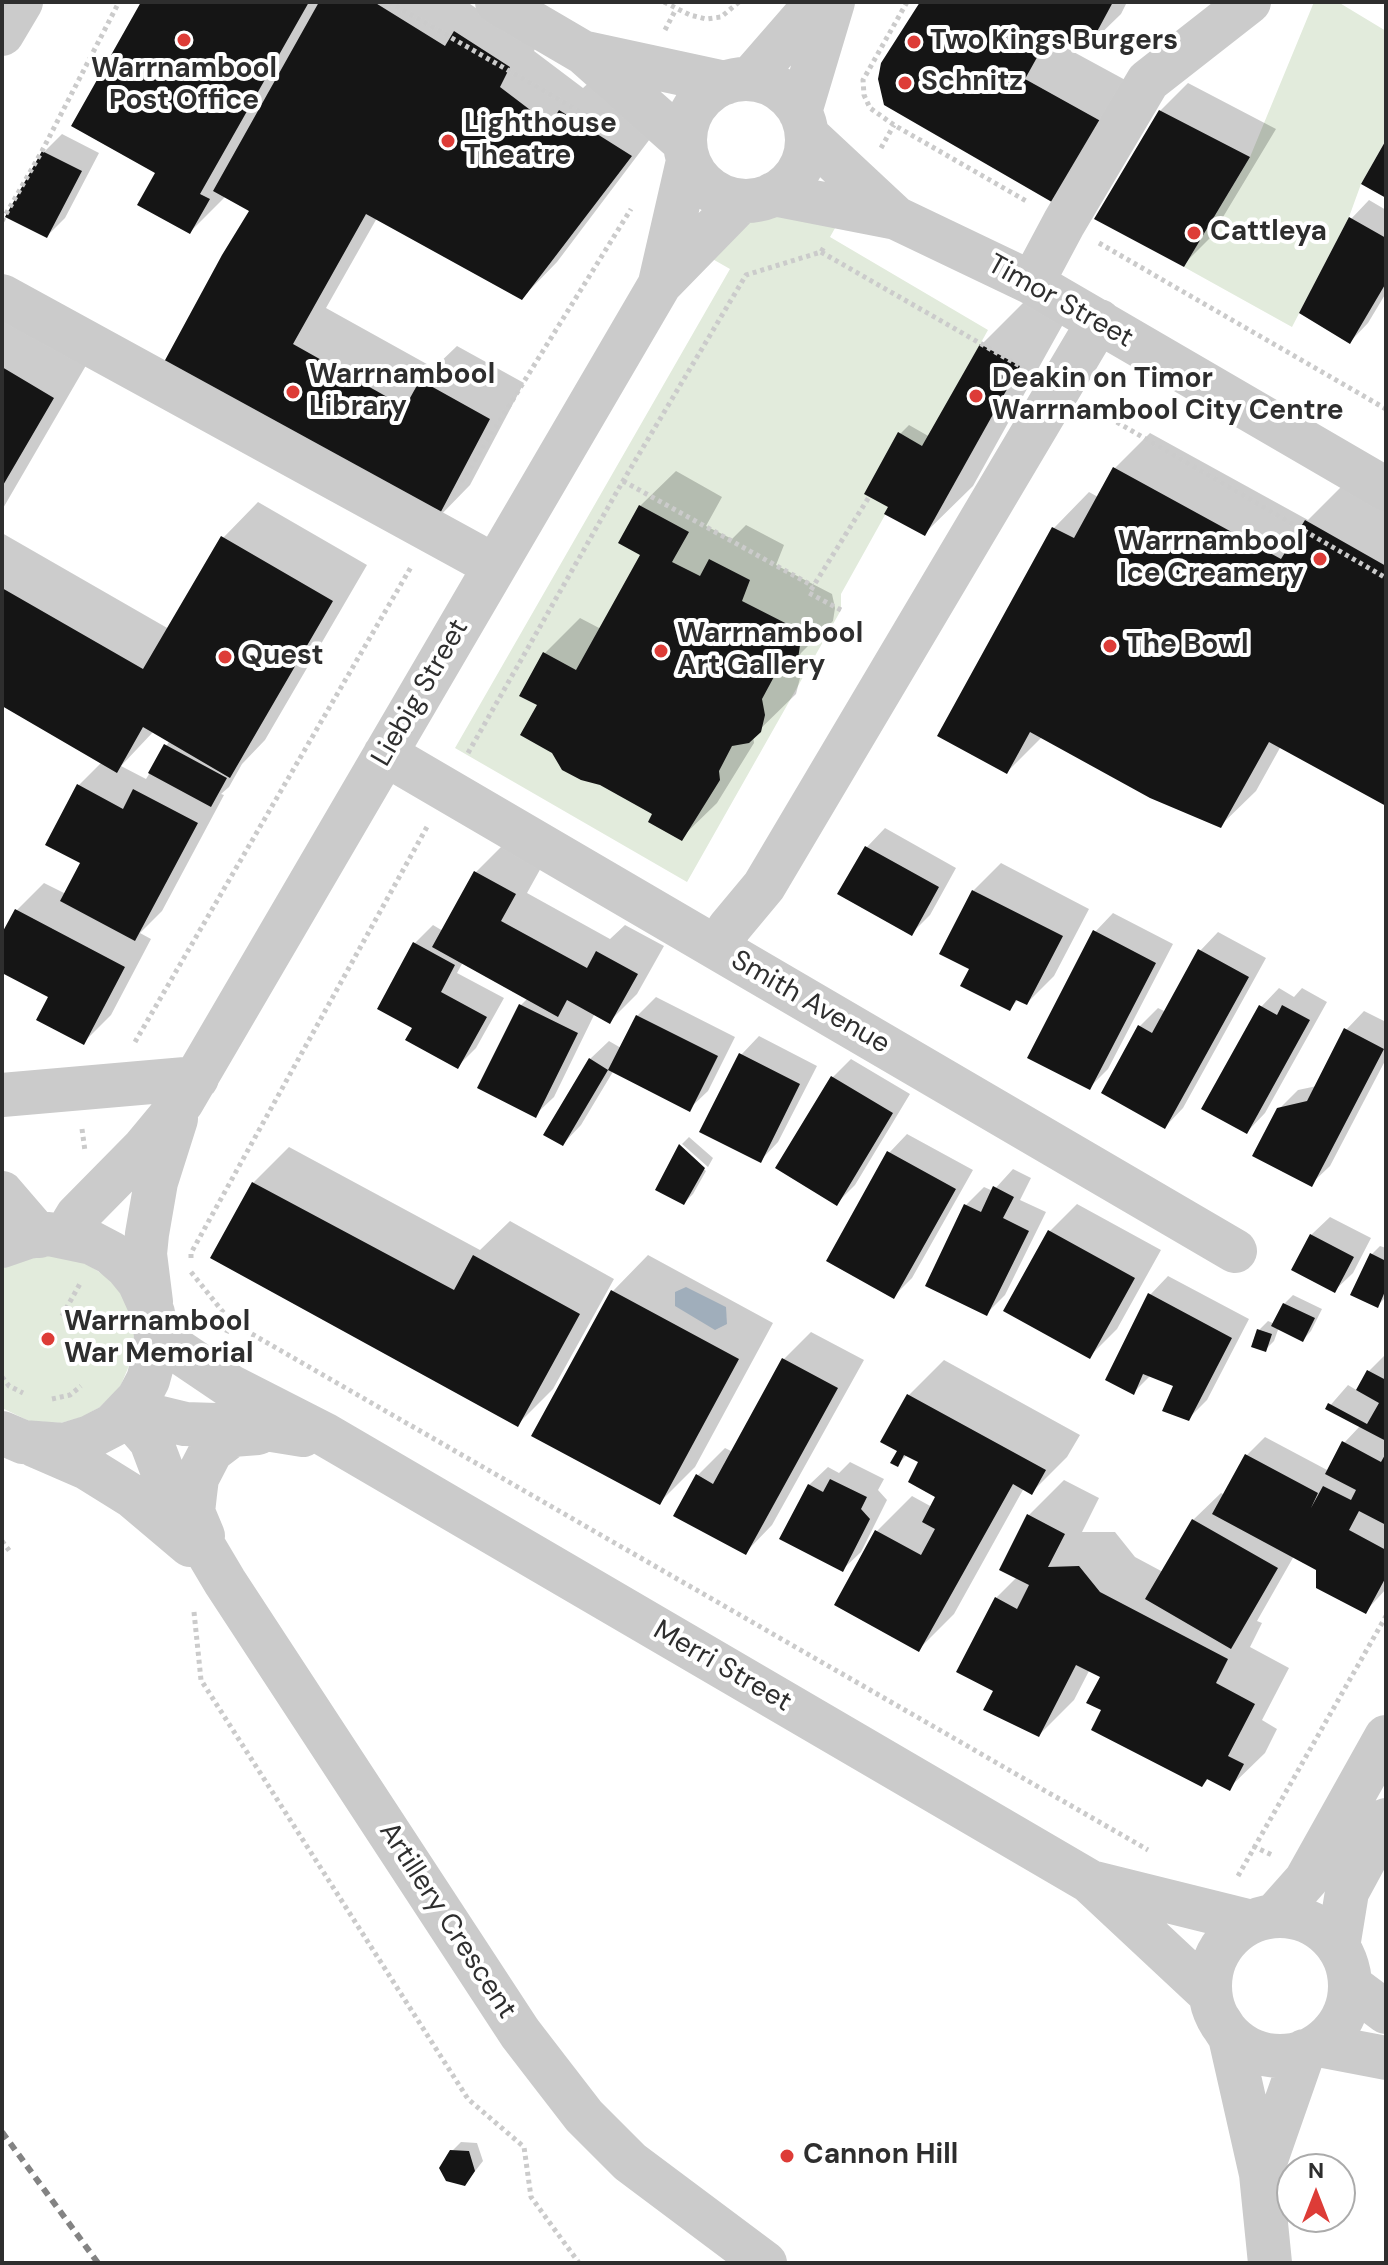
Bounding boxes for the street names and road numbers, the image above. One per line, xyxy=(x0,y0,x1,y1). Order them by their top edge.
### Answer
street label: Timor Street xyxy=(981,248,1139,356)
street label: Liebig Street xyxy=(365,614,477,772)
street label: Smith Avenue xyxy=(725,944,895,1062)
street label: Merri Street xyxy=(647,1614,797,1720)
street label: Artillery Crescent xyxy=(371,1817,523,2025)

